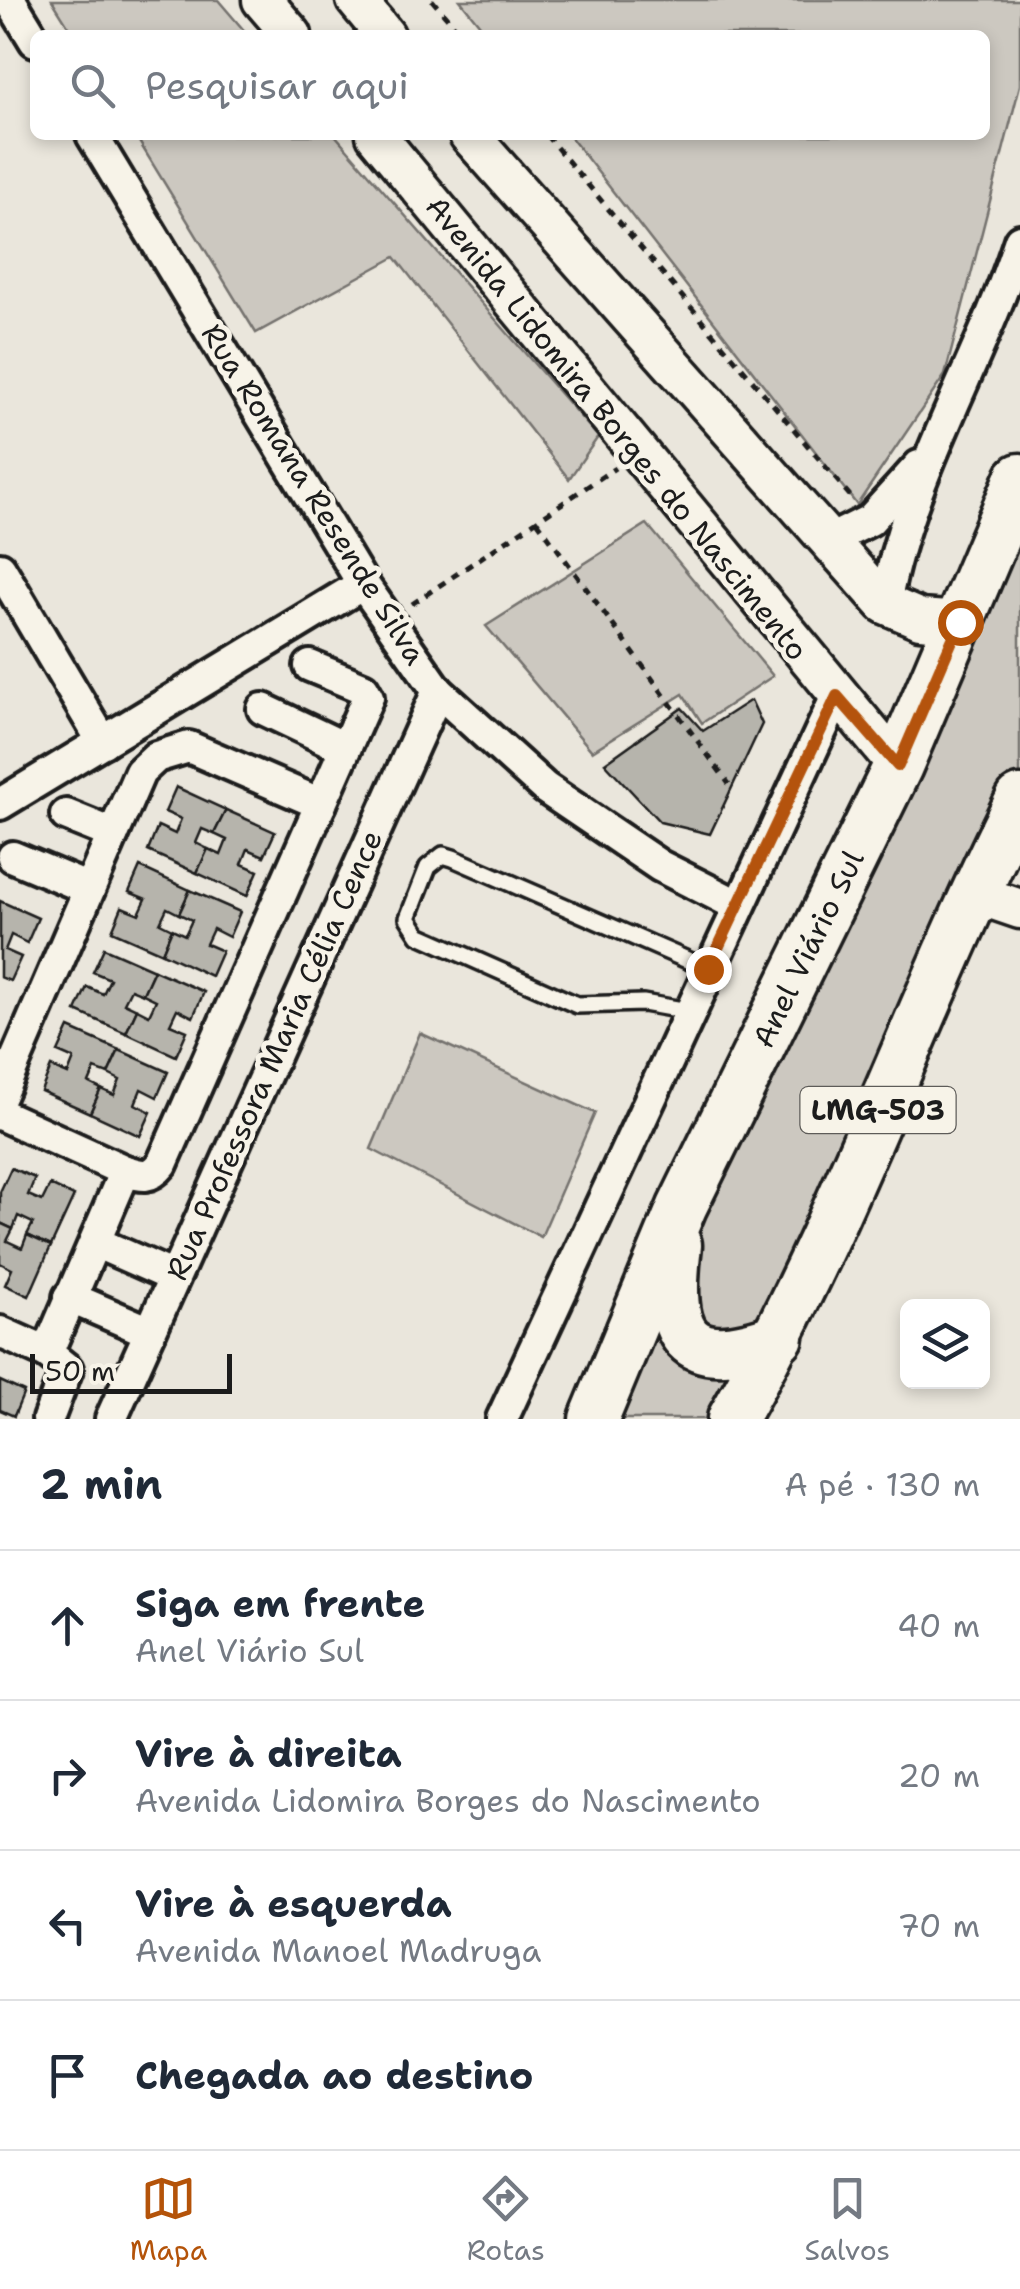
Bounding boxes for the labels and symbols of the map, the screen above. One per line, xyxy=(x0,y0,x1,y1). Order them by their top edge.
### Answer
street label: Avenida Lidomira Borges do Nascimento xyxy=(416,187,818,669)
street label: Rua Romana Resende Silva xyxy=(192,316,436,673)
route start xyxy=(938,600,984,646)
street label: Rua Professora Maria Célia Cence xyxy=(156,823,392,1287)
street label: Anel Viário Sul xyxy=(743,844,873,1054)
route end xyxy=(686,947,732,993)
road number: LMG-503 xyxy=(800,1087,956,1133)
scale bar xyxy=(30,1349,232,1394)

